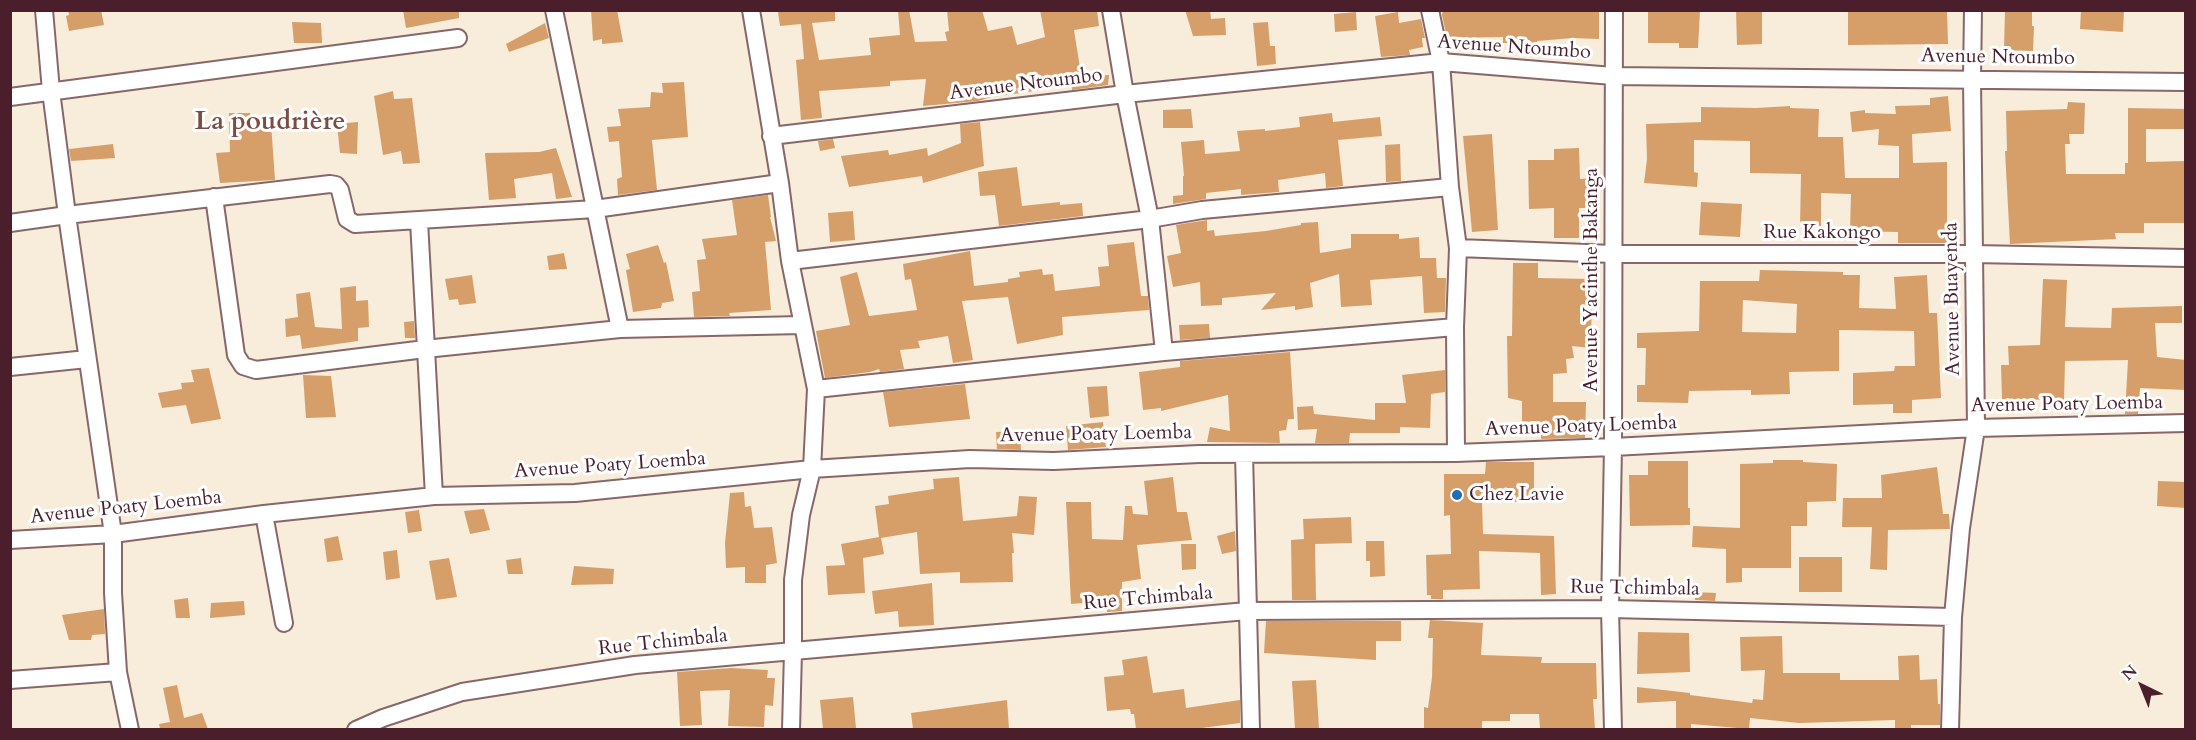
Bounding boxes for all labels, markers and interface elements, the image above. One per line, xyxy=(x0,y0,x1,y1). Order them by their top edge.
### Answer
street label: Avenue Ntoumbo xyxy=(1436,31,1592,65)
street label: Avenue Ntoumbo xyxy=(1921,45,2075,71)
street label: Avenue Ntoumbo xyxy=(948,64,1104,106)
district label: La poudrière xyxy=(195,107,345,139)
street label: Avenue Yacinthe Bakanga xyxy=(1580,168,1604,392)
street label: Rue Kakongo xyxy=(1763,221,1881,245)
street label: Avenue Buayenda xyxy=(1940,222,1966,376)
street label: Avenue Poaty Loemba xyxy=(1971,391,2163,419)
street label: Avenue Poaty Loemba xyxy=(1485,412,1677,442)
street label: Avenue Poaty Loemba xyxy=(1000,421,1192,449)
street label: Avenue Poaty Loemba xyxy=(513,447,707,485)
place label: Chez Lavie xyxy=(1469,483,1564,507)
street label: Avenue Poaty Loemba xyxy=(29,486,223,530)
marker: Chez Lavie xyxy=(1450,488,1464,502)
street label: Rue Tchimbala xyxy=(1570,576,1700,602)
street label: Rue Tchimbala xyxy=(1082,581,1214,617)
street label: Rue Tchimbala xyxy=(597,624,729,662)
north arrow xyxy=(2112,656,2172,716)
text: N xyxy=(2117,660,2142,686)

